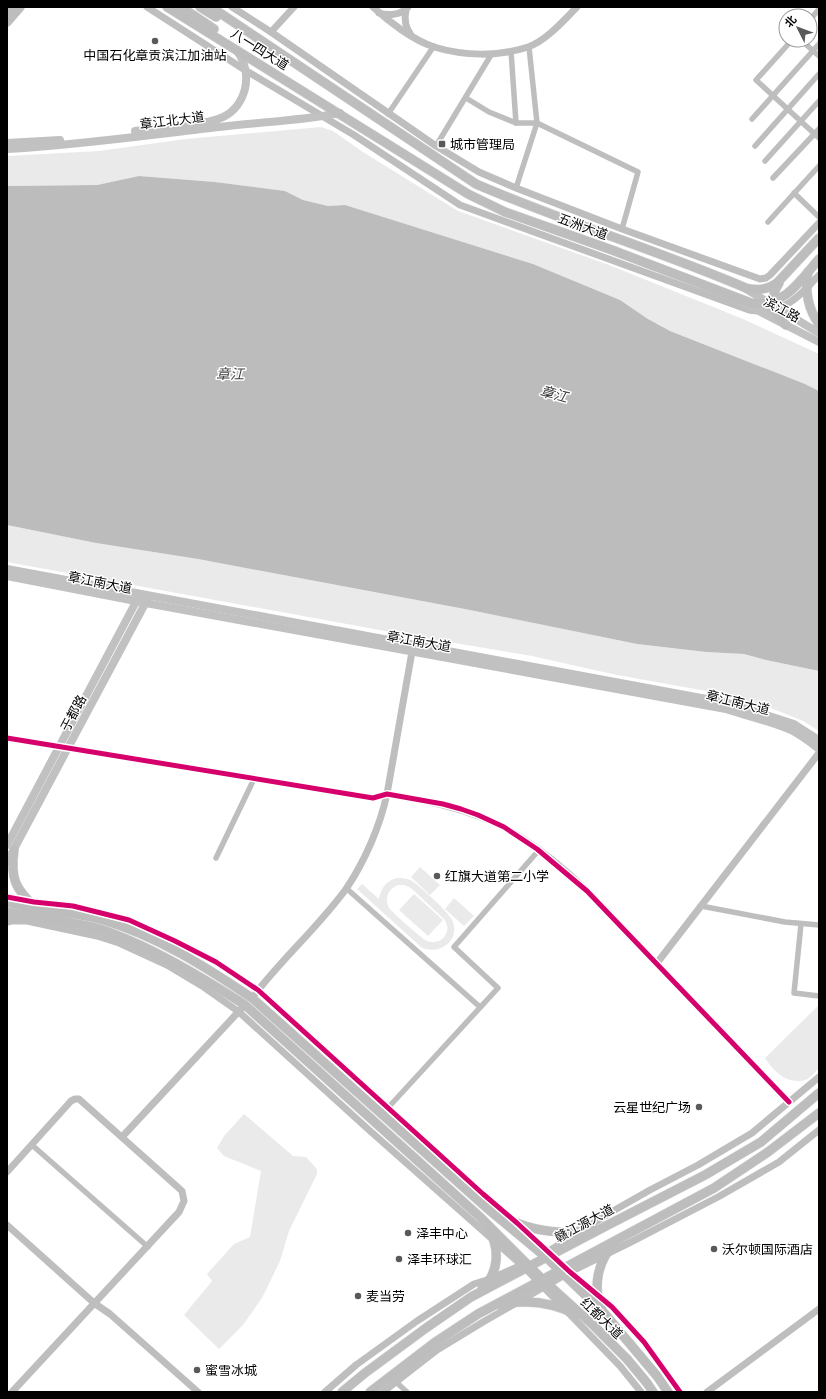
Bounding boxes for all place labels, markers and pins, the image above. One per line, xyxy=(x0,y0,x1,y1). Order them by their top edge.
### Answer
marker: 中国石化章贡滨江加油站 xyxy=(150,36,160,46)
place label: 中国石化章贡滨江加油站 xyxy=(83,46,227,64)
place label: 城市管理局 xyxy=(450,135,515,153)
marker: 城市管理局 xyxy=(437,139,447,149)
place label: 红旗大道第二小学 xyxy=(445,867,549,885)
marker: 红旗大道第二小学 xyxy=(432,871,442,881)
place label: 云星世纪广场 xyxy=(613,1098,691,1116)
marker: 云星世纪广场 xyxy=(694,1102,704,1112)
place label: 泽丰中心 xyxy=(416,1224,468,1242)
marker: 泽丰中心 xyxy=(403,1228,413,1238)
place label: 沃尔顿国际酒店 xyxy=(722,1240,813,1258)
marker: 沃尔顿国际酒店 xyxy=(709,1244,719,1254)
place label: 泽丰环球汇 xyxy=(407,1250,472,1268)
marker: 泽丰环球汇 xyxy=(394,1254,404,1264)
place label: 麦当劳 xyxy=(366,1287,405,1305)
marker: 麦当劳 xyxy=(353,1291,363,1301)
place label: 蜜雪冰城 xyxy=(205,1361,257,1379)
marker: 蜜雪冰城 xyxy=(192,1365,202,1375)

